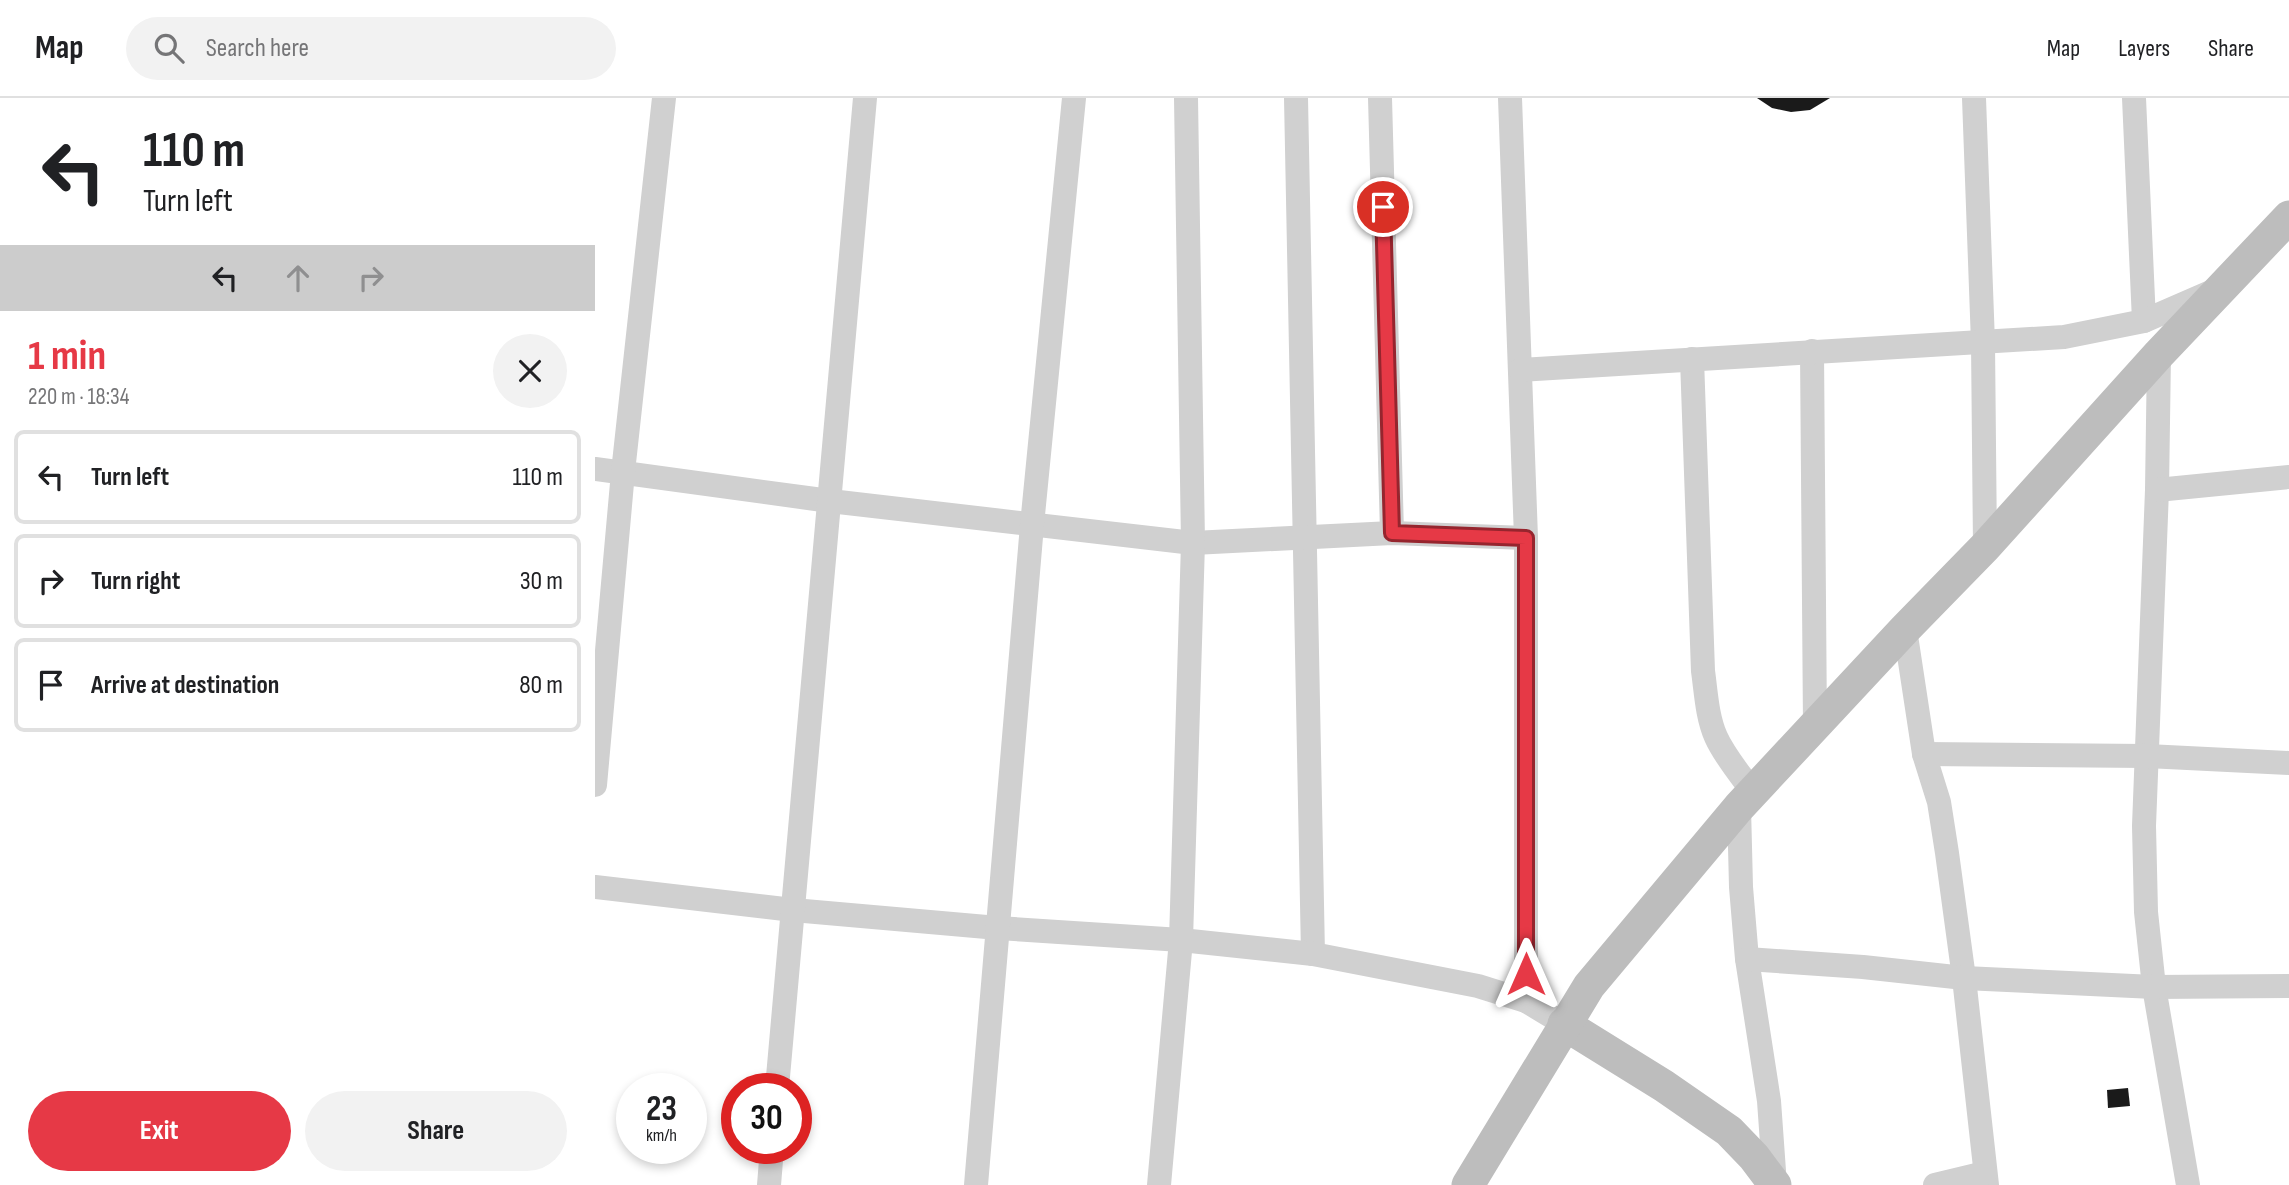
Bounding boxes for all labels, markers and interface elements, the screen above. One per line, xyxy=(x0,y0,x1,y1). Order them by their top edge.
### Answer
search box xyxy=(126,17,616,80)
text: Map xyxy=(35,28,84,68)
icon: search xyxy=(150,29,188,67)
text: Search here xyxy=(206,33,309,64)
text: Map xyxy=(2047,34,2080,63)
text: Layers xyxy=(2118,34,2170,63)
text: Share xyxy=(2208,34,2254,63)
text: 110 m xyxy=(143,122,245,181)
icon: left xyxy=(28,126,119,217)
pin xyxy=(1353,177,1413,237)
text: Turn left xyxy=(143,182,233,221)
icon: arrive xyxy=(1364,188,1402,226)
icon: left xyxy=(206,259,244,297)
icon: ahead xyxy=(279,259,317,297)
icon: right xyxy=(352,259,390,297)
text: 1 min xyxy=(28,331,106,382)
button: close xyxy=(493,334,567,408)
text: 220 m · 18:34 xyxy=(28,383,129,411)
icon: left xyxy=(32,458,70,496)
text: Turn left xyxy=(91,462,169,493)
text: 110 m xyxy=(512,462,563,493)
icon: right xyxy=(32,562,70,600)
text: Turn right xyxy=(91,566,180,597)
text: 30 m xyxy=(520,566,563,597)
icon: arrive xyxy=(32,666,70,704)
text: Arrive at destination xyxy=(91,670,279,701)
text: 80 m xyxy=(519,670,563,701)
position arrow xyxy=(1489,937,1563,1011)
speed limit sign: 30 xyxy=(721,1073,812,1164)
text: 23 xyxy=(646,1088,677,1131)
button: Exit xyxy=(28,1091,291,1171)
button: Share xyxy=(305,1091,567,1171)
text: km/h xyxy=(646,1125,677,1146)

